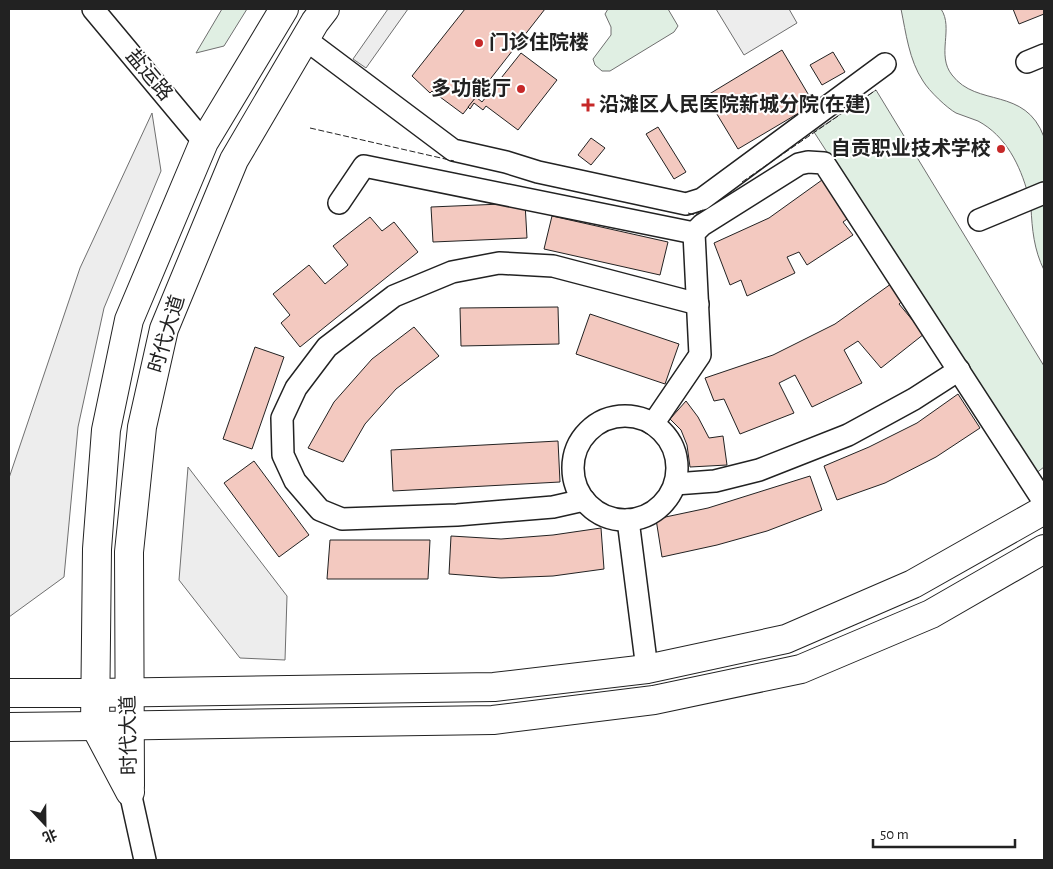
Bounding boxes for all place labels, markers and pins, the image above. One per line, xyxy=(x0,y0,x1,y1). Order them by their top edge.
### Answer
place label: 门诊住院楼 xyxy=(489,31,589,53)
marker: 门诊住院楼 xyxy=(473,37,485,49)
place label: 多功能厅 xyxy=(431,77,511,99)
marker: 多功能厅 xyxy=(515,83,527,95)
place label: 沿滩区人民医院新城分院(在建) xyxy=(599,93,871,115)
marker: 沿滩区人民医院新城分院(在建) xyxy=(581,98,595,112)
place label: 自贡职业技术学校 xyxy=(831,137,991,159)
marker: 自贡职业技术学校 xyxy=(995,143,1007,155)

